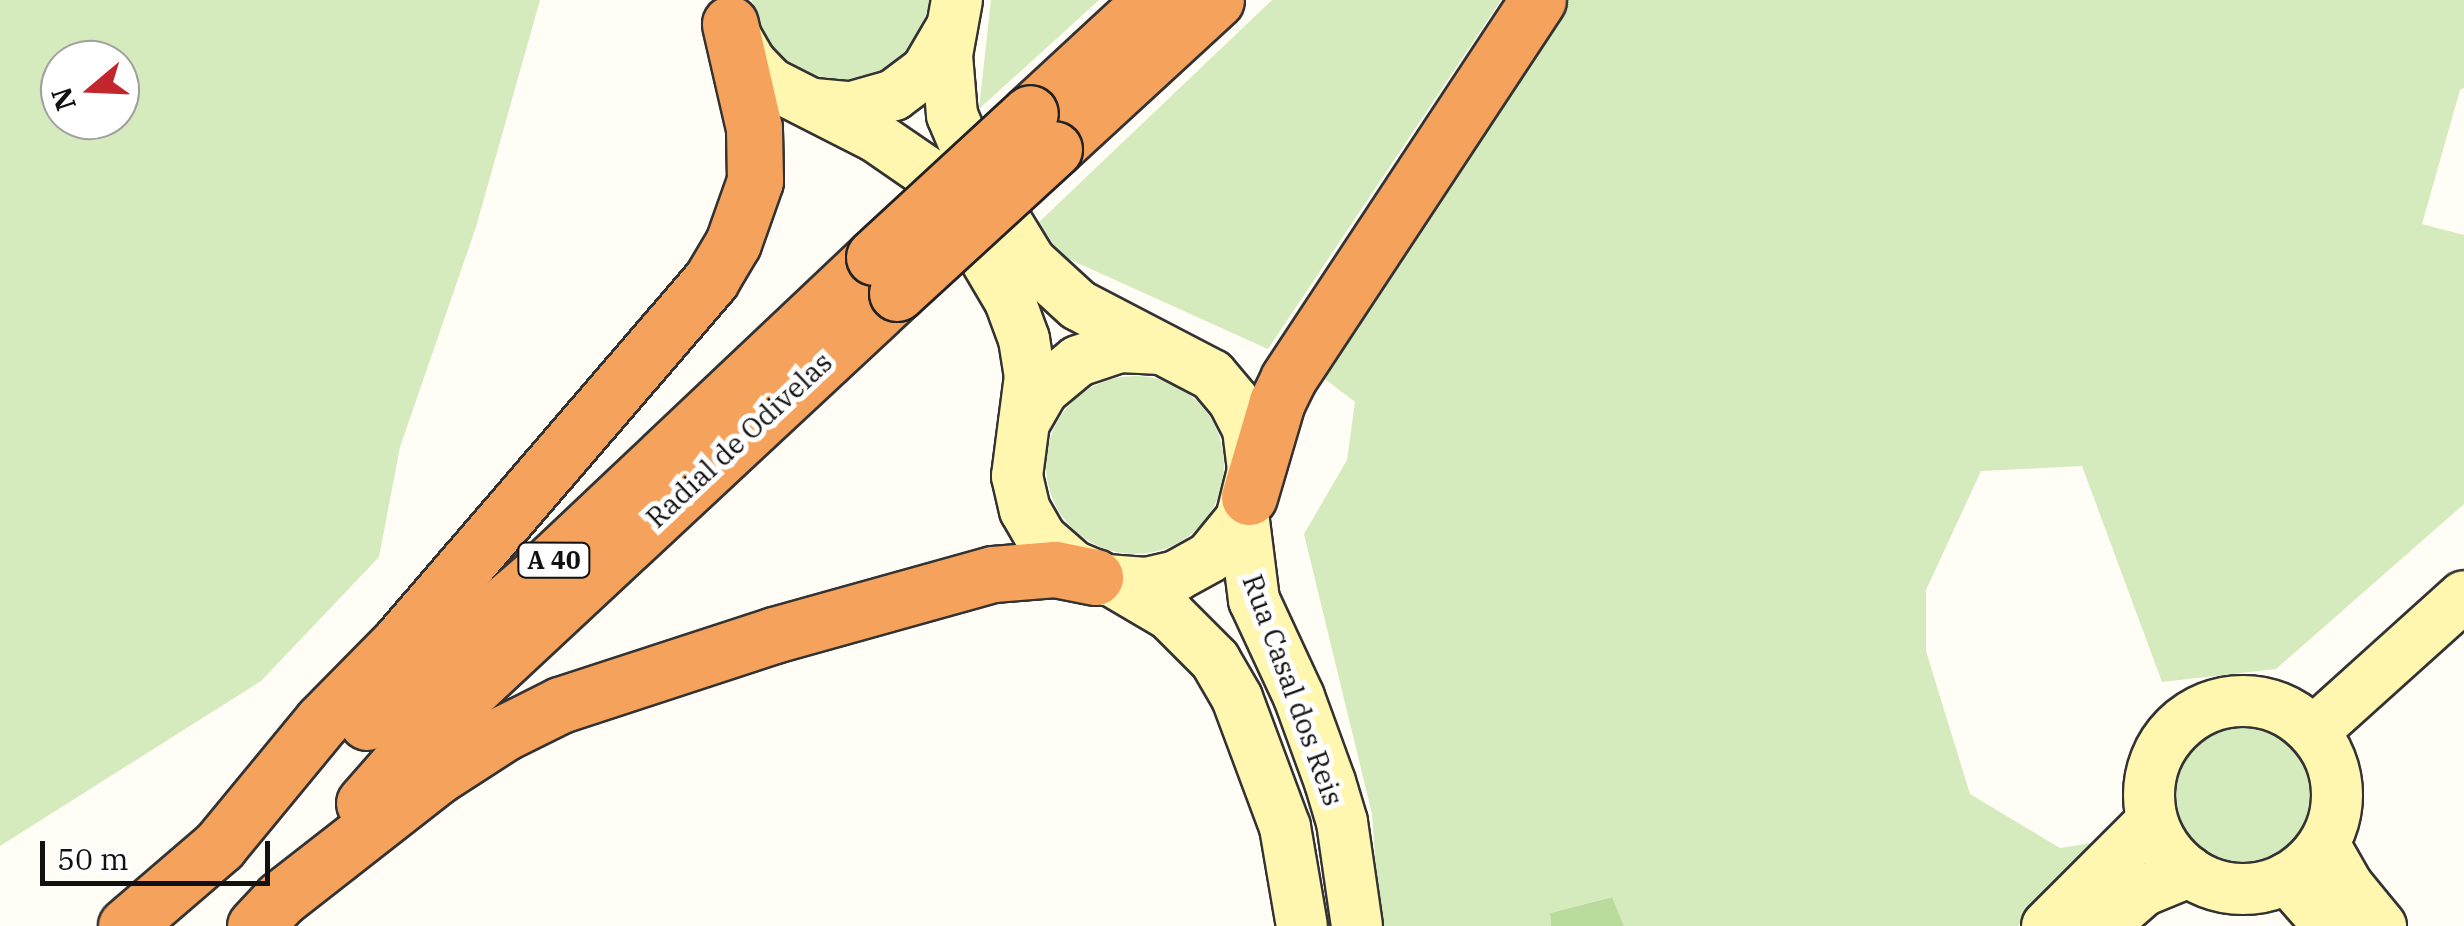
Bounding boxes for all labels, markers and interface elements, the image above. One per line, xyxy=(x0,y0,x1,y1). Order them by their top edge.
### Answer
north arrow xyxy=(40,40,140,140)
text: N xyxy=(42,83,84,116)
street label: Radial de Odivelas xyxy=(639,345,839,535)
road number: A 40 xyxy=(516,540,592,580)
street label: Rua Casal dos Reis xyxy=(1236,570,1350,810)
scale bar xyxy=(45,821,275,883)
text: 50 m xyxy=(57,839,129,878)

